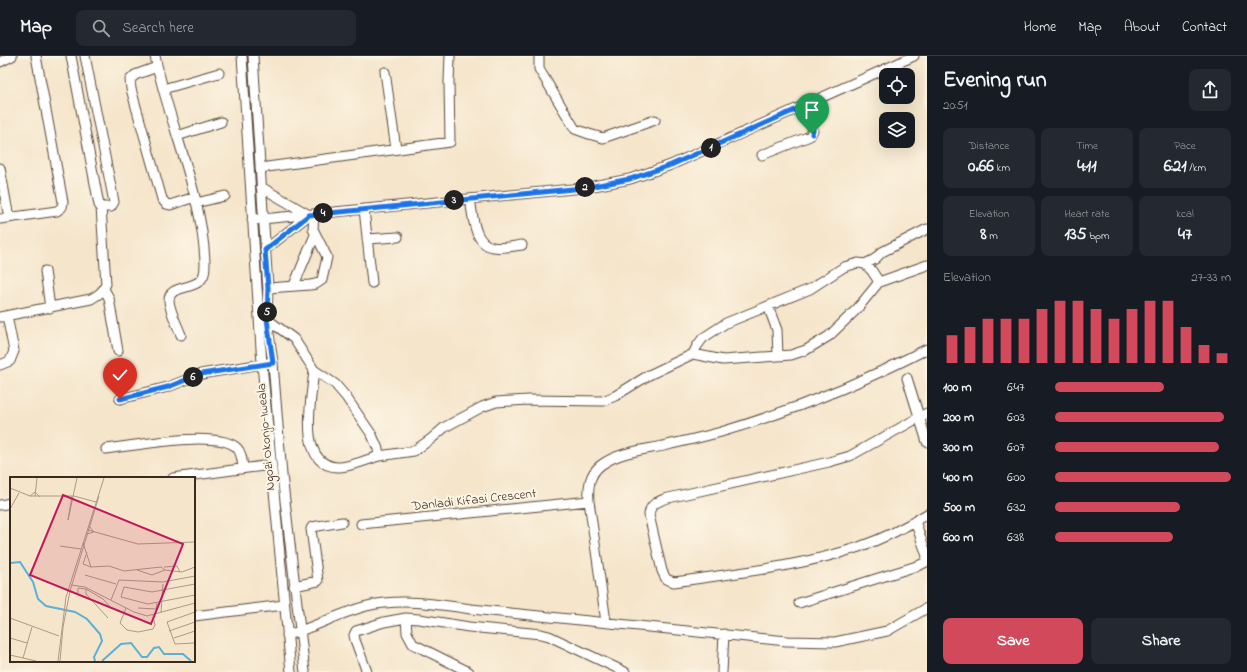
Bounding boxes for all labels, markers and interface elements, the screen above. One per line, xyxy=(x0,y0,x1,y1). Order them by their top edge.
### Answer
search box xyxy=(76,10,356,46)
text: Map xyxy=(20,14,52,41)
icon: search xyxy=(90,17,112,39)
text: Search here xyxy=(122,17,194,39)
text: Home xyxy=(1024,17,1056,38)
text: Map xyxy=(1078,17,1102,38)
text: About xyxy=(1124,17,1160,38)
text: Contact xyxy=(1182,17,1227,38)
text: Evening run xyxy=(943,65,1047,97)
map controls xyxy=(879,68,915,148)
button: locate xyxy=(879,68,915,104)
button: share xyxy=(1189,69,1231,111)
pin xyxy=(795,93,829,134)
text: 20:51 xyxy=(943,96,968,115)
icon: arrive xyxy=(801,99,823,121)
button: layers xyxy=(879,112,915,148)
pin: 1 xyxy=(701,138,721,158)
text: Distance xyxy=(969,138,1009,154)
text: Time xyxy=(1076,138,1098,154)
text: Pace xyxy=(1174,138,1196,154)
text: 1 xyxy=(709,140,713,156)
text: 0.66 xyxy=(968,154,994,179)
text: 4:11 xyxy=(1077,154,1097,179)
text: 6:21 xyxy=(1164,154,1187,179)
text: km xyxy=(994,160,1010,176)
text: /km xyxy=(1187,160,1206,176)
pin: 2 xyxy=(575,177,595,197)
text: 2 xyxy=(582,179,588,195)
pin: 3 xyxy=(444,190,464,210)
text: 3 xyxy=(452,192,456,208)
pin: 4 xyxy=(313,203,333,223)
text: 4 xyxy=(321,205,325,221)
text: Elevation xyxy=(969,206,1009,222)
text: Heart rate xyxy=(1064,206,1110,222)
text: kcal xyxy=(1176,206,1194,222)
text: 8 xyxy=(980,222,987,247)
text: 135 xyxy=(1064,222,1087,247)
text: 47 xyxy=(1178,222,1192,247)
text: m xyxy=(987,228,998,244)
text: bpm xyxy=(1087,228,1110,244)
text: Elevation xyxy=(943,268,991,287)
text: 27–33 m xyxy=(1191,268,1231,287)
pin: 5 xyxy=(257,302,277,322)
text: 5 xyxy=(264,304,270,320)
pin xyxy=(103,358,137,399)
icon: check xyxy=(109,364,131,386)
pin: 6 xyxy=(183,367,203,387)
text: 6 xyxy=(191,369,195,385)
text: 100 m xyxy=(943,378,972,397)
text: 6:47 xyxy=(1007,378,1025,397)
street label: Ngozi Okonjo-Iweala xyxy=(252,382,281,491)
text: 200 m xyxy=(943,408,974,427)
text: 6:03 xyxy=(1007,408,1025,427)
text: 300 m xyxy=(943,438,973,457)
text: 6:07 xyxy=(1007,438,1025,457)
text: 400 m xyxy=(943,468,973,487)
text: 6:00 xyxy=(1007,468,1025,487)
inset map xyxy=(10,477,195,662)
street label: Danladi Kifasi Crescent xyxy=(410,484,538,516)
text: 500 m xyxy=(943,498,975,517)
text: 6:32 xyxy=(1007,498,1026,517)
text: 600 m xyxy=(943,528,973,547)
text: 6:38 xyxy=(1007,528,1024,547)
button: Save xyxy=(943,618,1083,664)
button: Share xyxy=(1091,618,1231,664)

